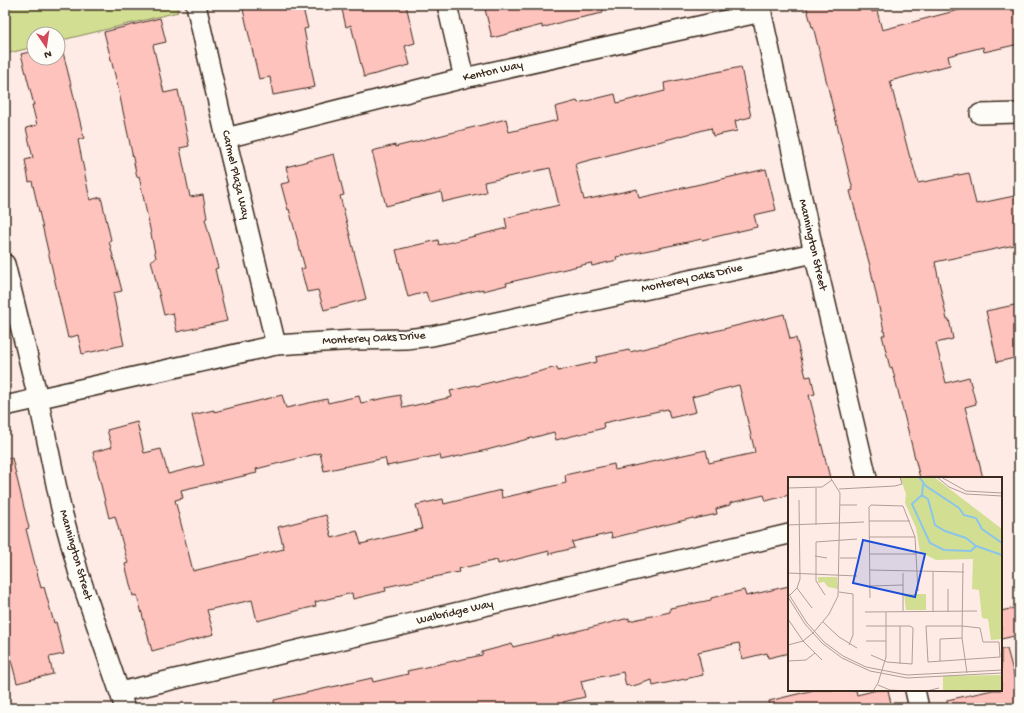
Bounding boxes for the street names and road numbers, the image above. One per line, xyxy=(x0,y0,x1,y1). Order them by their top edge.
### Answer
street label: Kenton Way xyxy=(462,58,524,86)
street label: Carmel Plaza Way xyxy=(218,129,252,221)
street label: Mannington Street xyxy=(795,198,830,293)
street label: Monterey Oaks Drive xyxy=(640,261,745,297)
street label: Monterey Oaks Drive xyxy=(322,329,427,349)
street label: Mannington Street xyxy=(55,508,95,603)
street label: Walbridge Way xyxy=(415,597,495,629)

